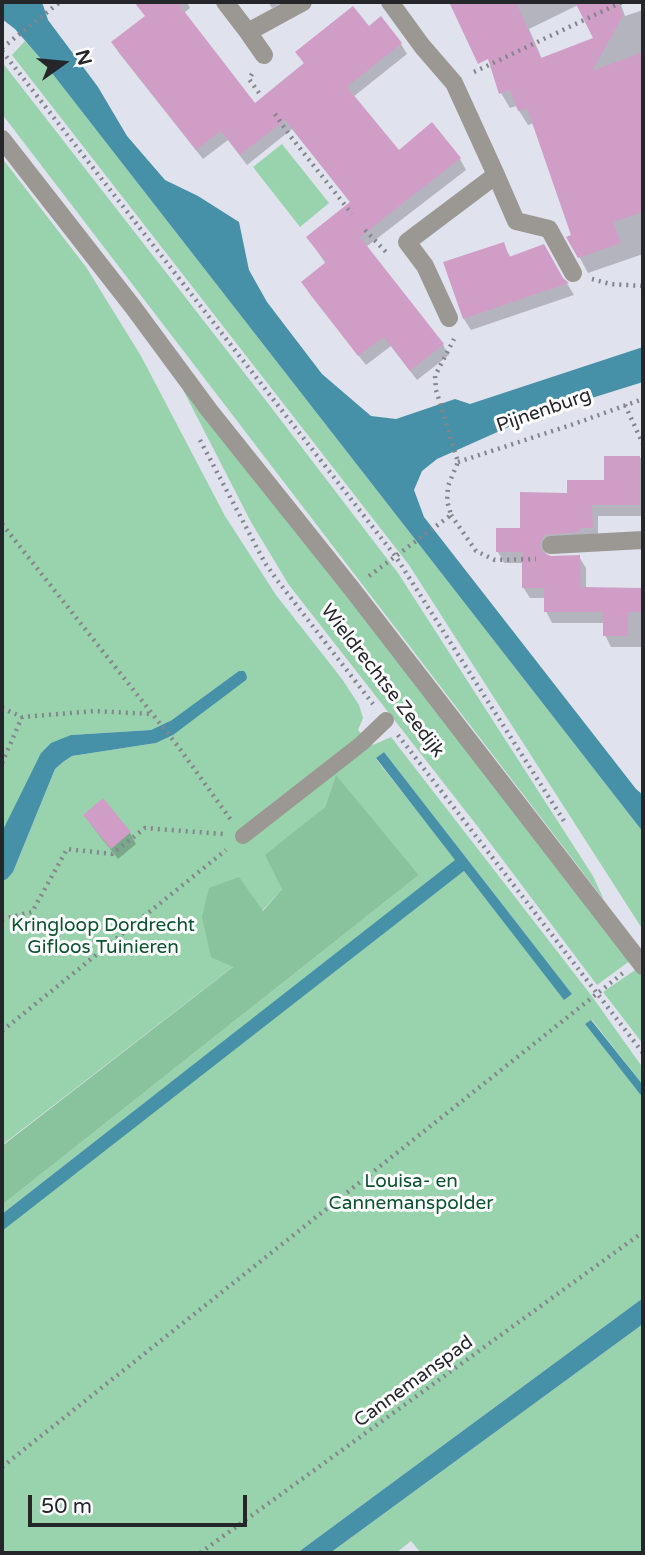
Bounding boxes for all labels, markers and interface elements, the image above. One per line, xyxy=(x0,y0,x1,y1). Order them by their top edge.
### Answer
north arrow xyxy=(28,28,98,98)
text: N xyxy=(71,47,96,68)
street label: Pijnenburg xyxy=(494,384,594,438)
street label: Wieldrechtse Zeedijk xyxy=(315,600,449,762)
park label: Kringloop Dordrecht Gifloos Tuinieren xyxy=(11,915,195,959)
park label: Louisa- en Cannemanspolder xyxy=(329,1171,493,1215)
street label: Cannemanspad xyxy=(350,1331,478,1433)
scale bar xyxy=(32,1482,250,1526)
text: 50 m xyxy=(41,1494,92,1519)

